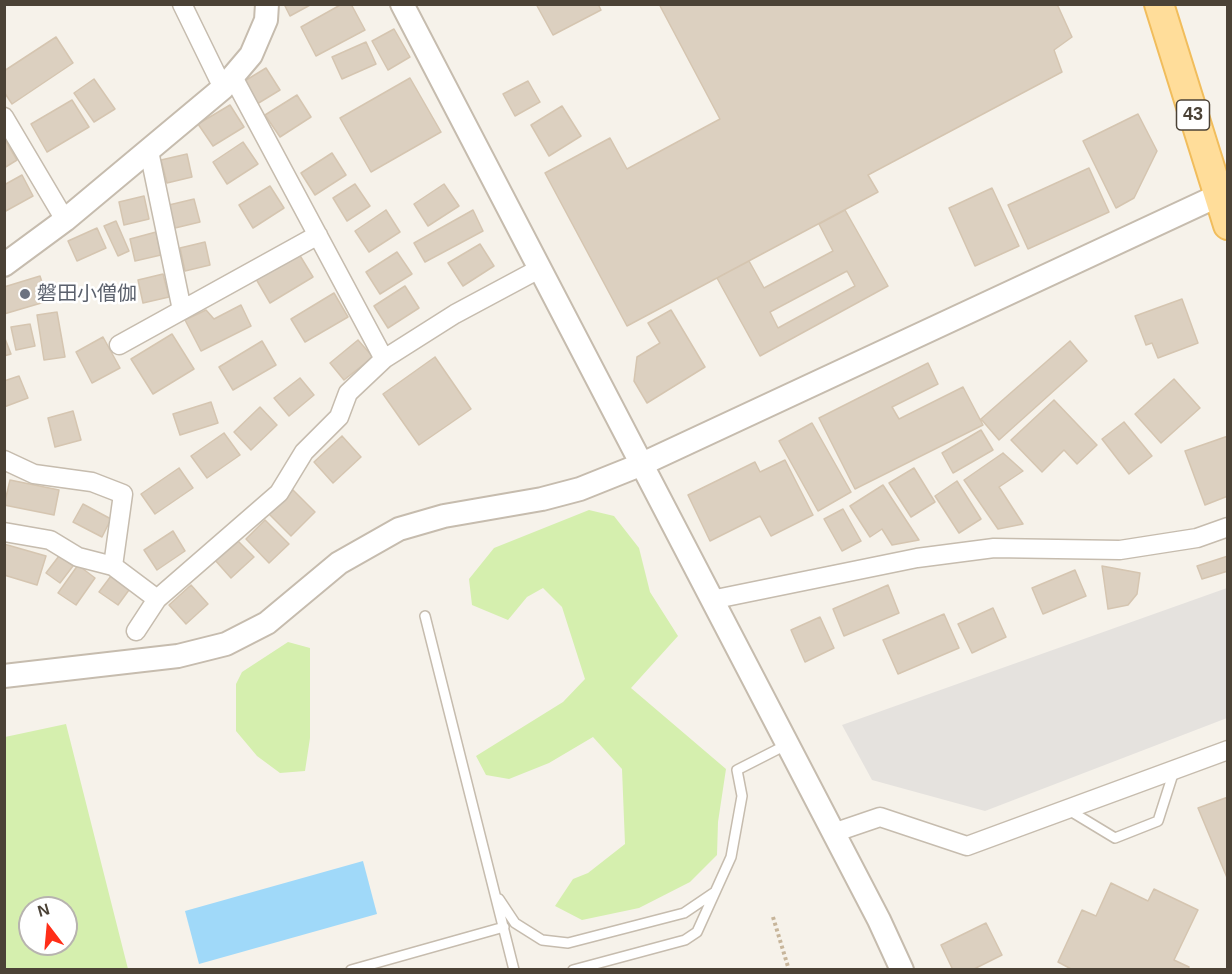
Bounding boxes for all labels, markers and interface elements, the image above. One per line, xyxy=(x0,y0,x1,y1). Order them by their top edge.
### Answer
road number: 43 xyxy=(1176,100,1210,130)
place label: 磐田小僧伽 xyxy=(37,282,137,306)
marker: 磐田小僧伽 xyxy=(18,287,32,301)
north arrow xyxy=(18,896,78,956)
text: N xyxy=(36,900,51,920)

